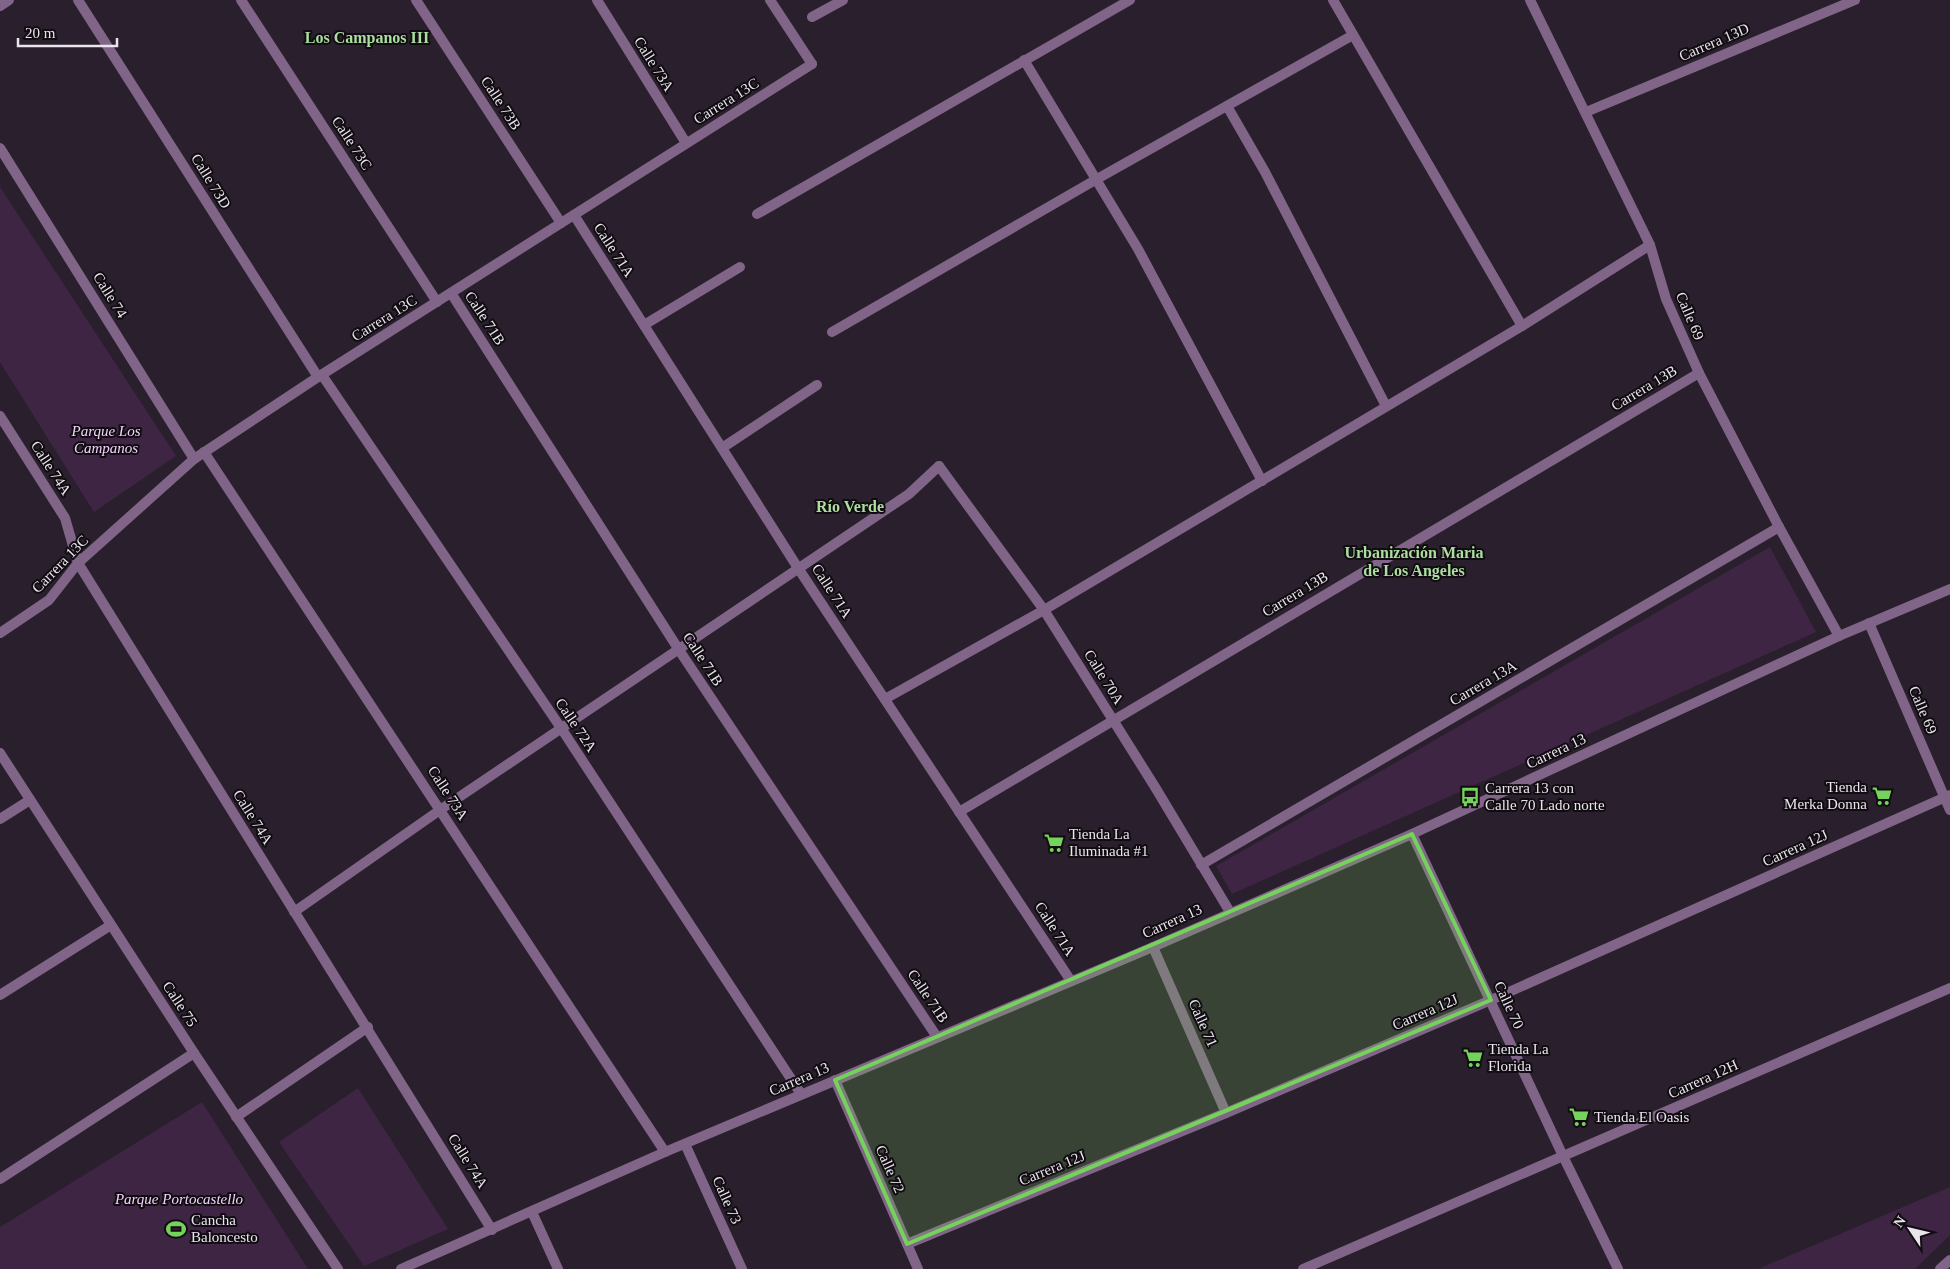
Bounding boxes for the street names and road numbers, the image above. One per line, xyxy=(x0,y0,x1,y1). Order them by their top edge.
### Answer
street label: Carrera 13D xyxy=(1677,20,1752,64)
street label: Calle 73A xyxy=(631,34,677,94)
street label: Calle 73B xyxy=(478,73,524,133)
street label: Carrera 13C xyxy=(691,75,761,127)
street label: Calle 73C xyxy=(329,113,375,173)
street label: Calle 73D xyxy=(188,151,234,211)
street label: Calle 71A xyxy=(591,220,637,280)
street label: Calle 74 xyxy=(90,269,130,321)
street label: Calle 71B xyxy=(462,288,508,348)
street label: Calle 69 xyxy=(1673,290,1707,342)
street label: Carrera 13C xyxy=(349,292,419,344)
street label: Carrera 13B xyxy=(1608,362,1680,414)
street label: Calle 74A xyxy=(28,438,74,498)
street label: Carrera 13C xyxy=(29,532,91,596)
street label: Calle 71A xyxy=(809,561,855,621)
street label: Carrera 13B xyxy=(1259,568,1331,620)
street label: Calle 71B xyxy=(680,629,726,689)
street label: Calle 70A xyxy=(1081,647,1127,707)
street label: Carrera 13A xyxy=(1447,657,1519,709)
street label: Calle 69 xyxy=(1906,684,1940,736)
street label: Calle 72A xyxy=(552,695,600,755)
street label: Carrera 13 xyxy=(1524,730,1588,772)
street label: Calle 73A xyxy=(425,763,471,823)
street label: Calle 74A xyxy=(230,787,276,847)
street label: Carrera 12J xyxy=(1760,826,1830,869)
street label: Calle 71A xyxy=(1032,899,1078,959)
street label: Carrera 13 xyxy=(1140,901,1204,941)
street label: Calle 71B xyxy=(904,966,952,1026)
street label: Calle 75 xyxy=(160,979,200,1029)
street label: Calle 70 xyxy=(1491,979,1527,1031)
street label: Carrera 12J xyxy=(1390,991,1460,1033)
street label: Calle 71 xyxy=(1185,997,1221,1049)
street label: Carrera 12H xyxy=(1666,1056,1740,1101)
street label: Carrera 13 xyxy=(767,1059,831,1099)
street label: Calle 74A xyxy=(445,1131,491,1191)
street label: Calle 72 xyxy=(872,1143,908,1195)
street label: Carrera 12J xyxy=(1017,1147,1087,1188)
street label: Calle 73 xyxy=(709,1174,745,1226)

